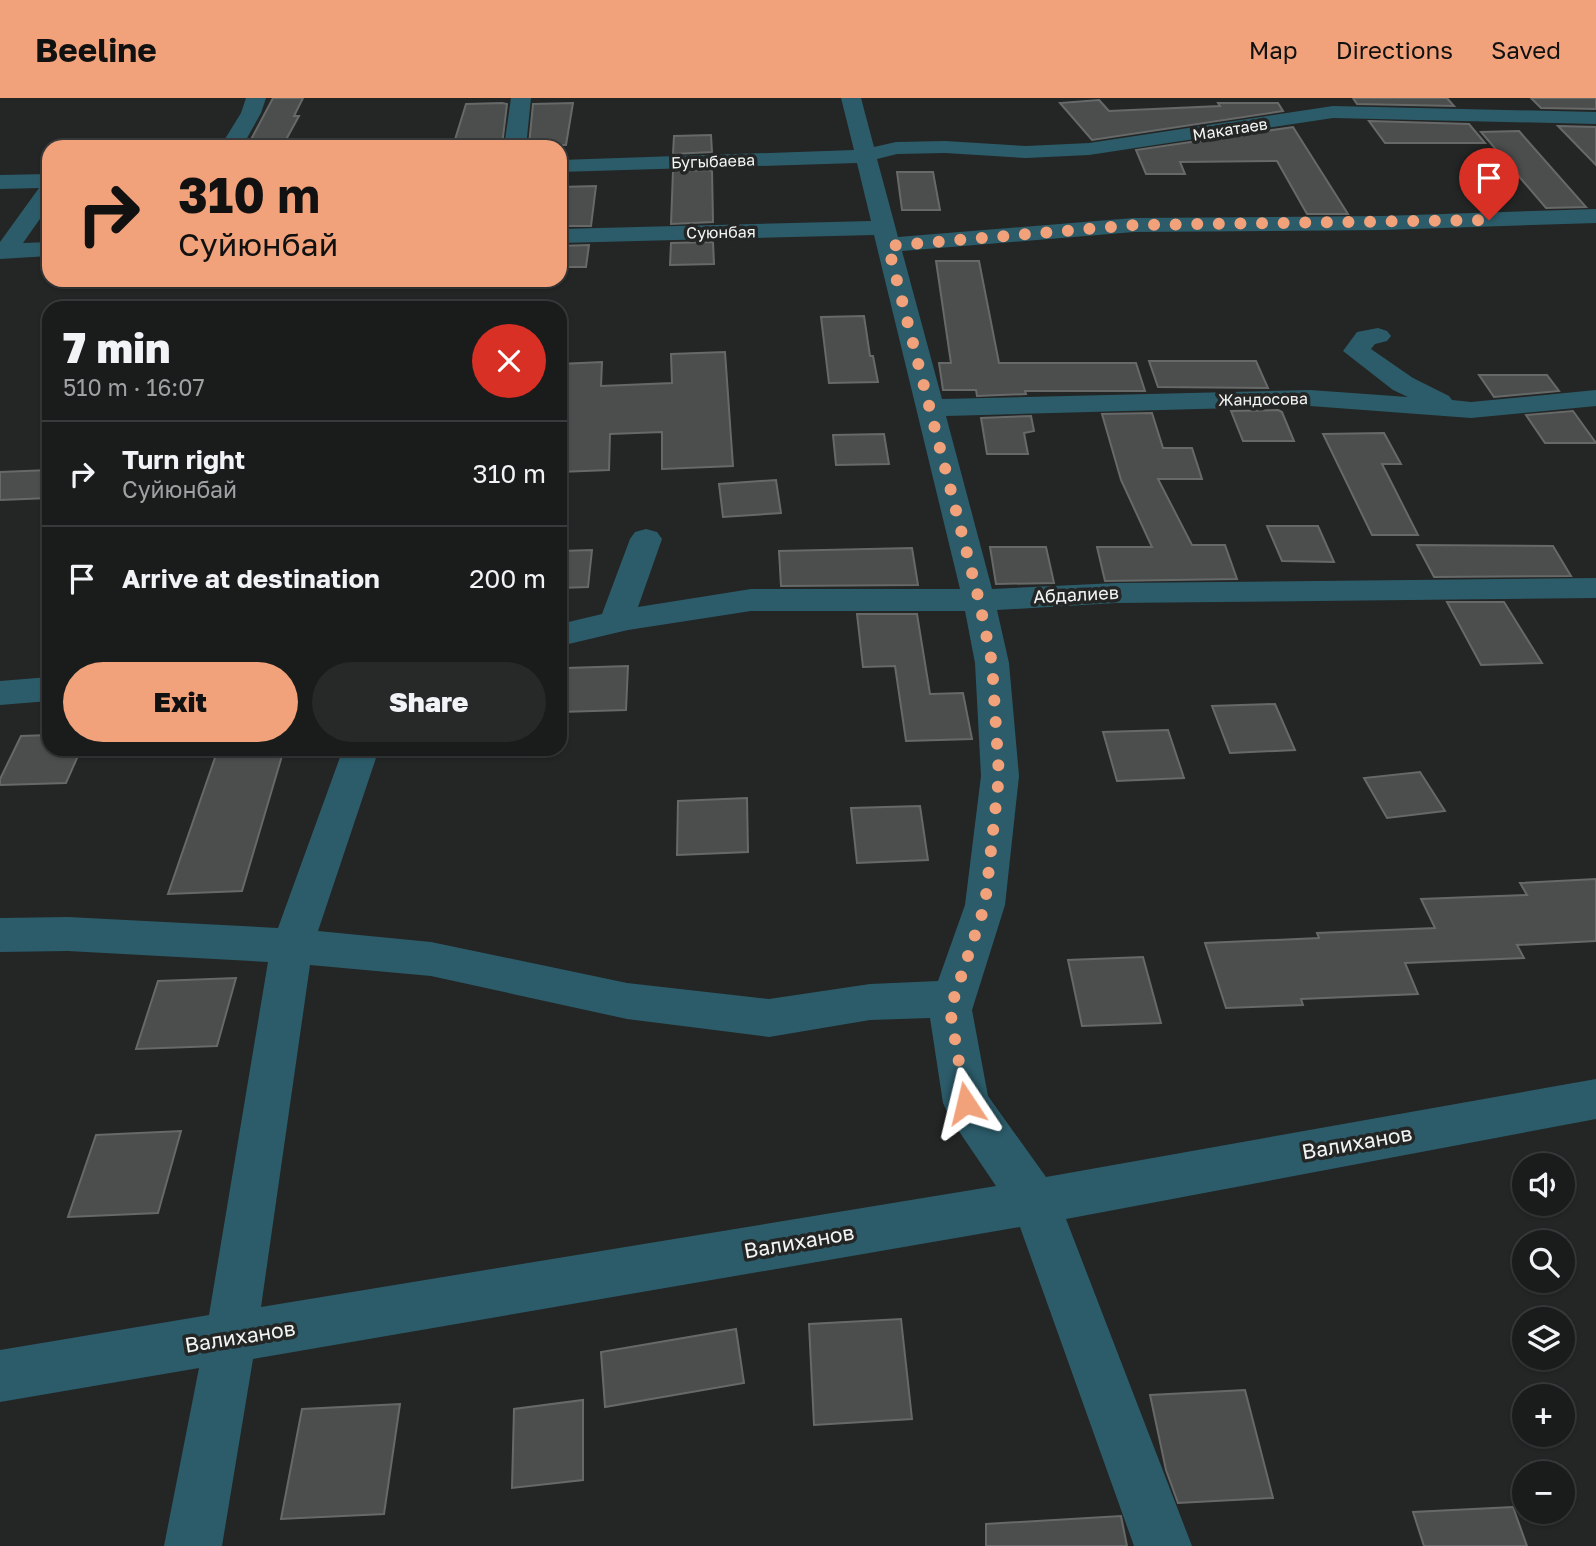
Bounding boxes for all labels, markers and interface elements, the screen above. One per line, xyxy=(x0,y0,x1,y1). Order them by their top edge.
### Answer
text: Beeline xyxy=(35,30,157,69)
text: Map xyxy=(1249,35,1298,64)
text: Directions xyxy=(1336,35,1453,64)
text: Saved xyxy=(1491,35,1561,64)
street label: Макатаев xyxy=(1191,113,1269,145)
pin xyxy=(1459,148,1519,220)
street label: Бугыбаева xyxy=(671,150,755,172)
icon: arrive xyxy=(1470,159,1508,197)
text: 310 m xyxy=(178,165,320,224)
icon: right xyxy=(63,168,154,259)
street label: Суюнбая xyxy=(686,221,756,243)
text: Суйюнбай xyxy=(178,225,338,263)
text: 7 min xyxy=(63,322,170,372)
button: close xyxy=(472,324,546,398)
text: 510 m · 16:07 xyxy=(63,373,205,401)
street label: Жандосова xyxy=(1218,388,1308,410)
text: Turn right xyxy=(122,444,245,475)
icon: right xyxy=(63,455,101,493)
text: 310 m xyxy=(473,458,546,489)
text: Суйюнбай xyxy=(122,475,237,503)
icon: arrive xyxy=(63,560,101,598)
text: Arrive at destination xyxy=(122,563,380,594)
text: 200 m xyxy=(469,563,546,594)
street label: Абдалиев xyxy=(1033,581,1119,607)
button: Exit xyxy=(63,662,298,742)
button: Share xyxy=(312,662,546,742)
position arrow xyxy=(929,1066,1003,1140)
street label: Валиханов xyxy=(1300,1120,1414,1164)
map controls xyxy=(1512,1153,1575,1524)
button: sound xyxy=(1512,1153,1575,1216)
street label: Валиханов xyxy=(742,1219,856,1263)
button: search xyxy=(1512,1230,1575,1293)
button: layers xyxy=(1512,1307,1575,1370)
street label: Валиханов xyxy=(183,1314,297,1358)
button: + xyxy=(1512,1384,1575,1447)
button: − xyxy=(1512,1461,1575,1524)

